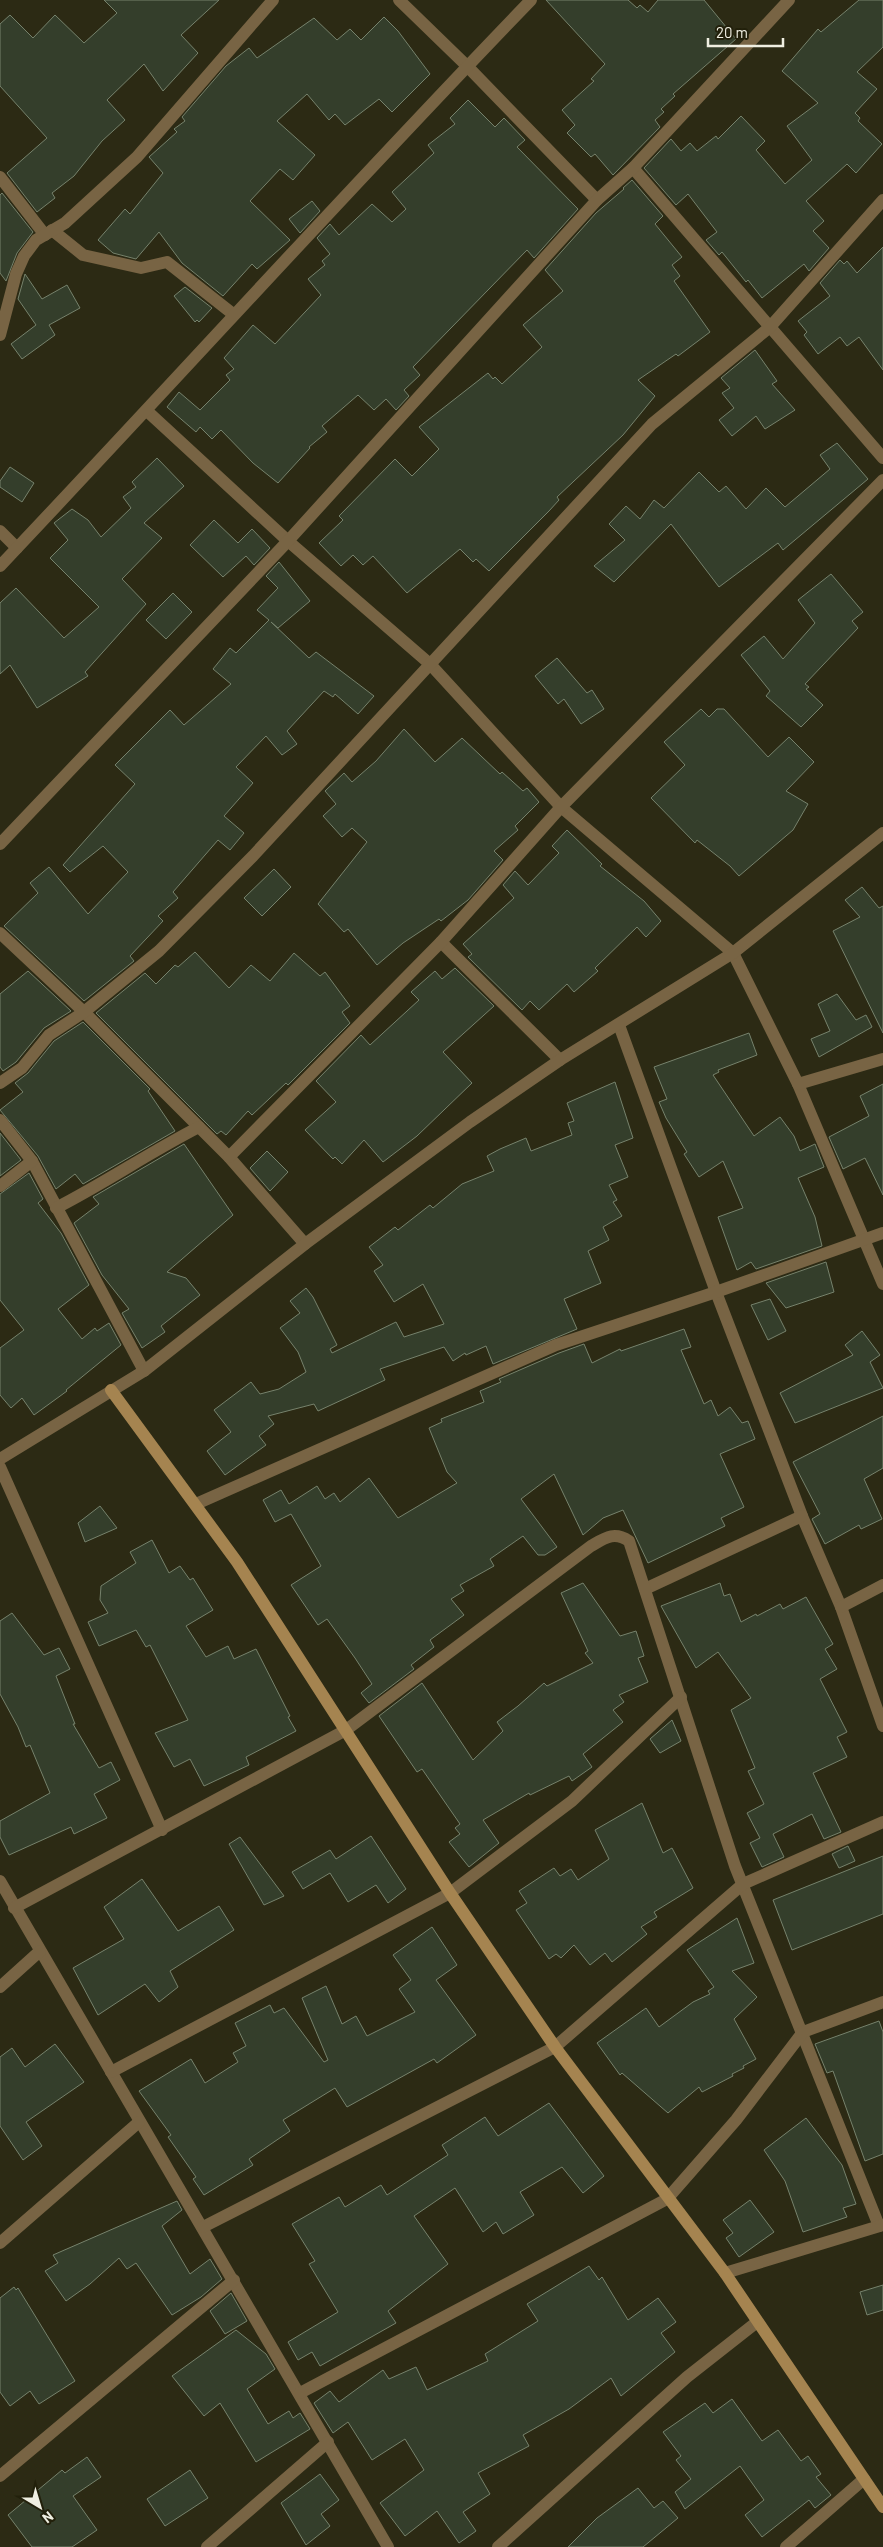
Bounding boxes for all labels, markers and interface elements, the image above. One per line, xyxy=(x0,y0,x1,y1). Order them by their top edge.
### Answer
scale bar xyxy=(708,15,783,47)
text: 20 m xyxy=(716,23,748,41)
north arrow xyxy=(15,2482,65,2532)
text: N xyxy=(39,2508,57,2527)

